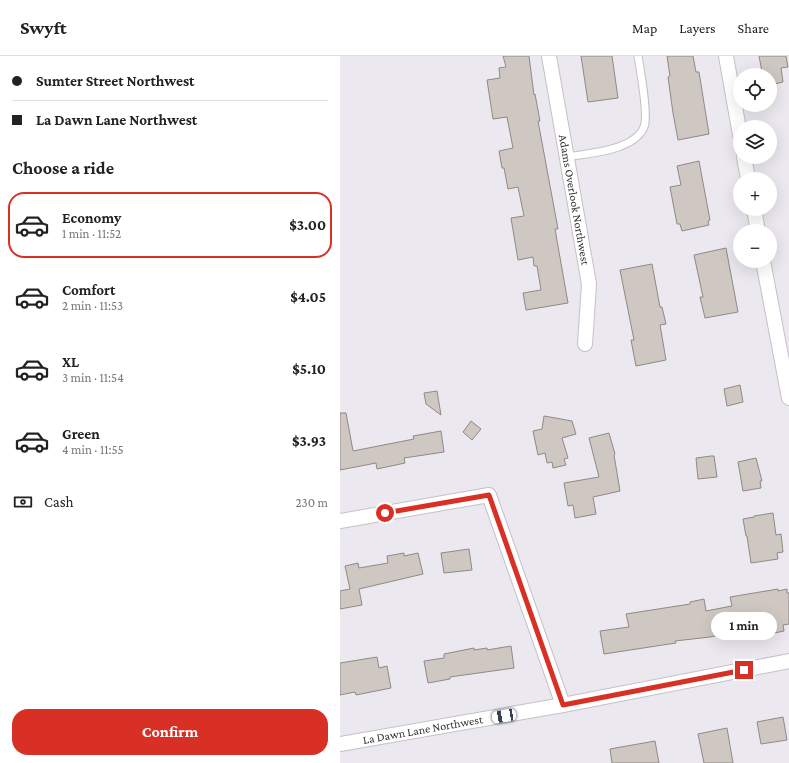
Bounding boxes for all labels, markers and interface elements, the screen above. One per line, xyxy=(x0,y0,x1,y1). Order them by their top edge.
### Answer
text: Swyft xyxy=(20,17,67,38)
text: Map xyxy=(632,20,657,36)
text: Layers xyxy=(679,20,716,36)
text: Share xyxy=(738,20,769,36)
map controls xyxy=(733,68,777,268)
button: locate xyxy=(733,68,777,112)
text: Sumter Street Northwest xyxy=(36,73,195,89)
text: La Dawn Lane Northwest xyxy=(36,112,197,128)
button: layers xyxy=(733,120,777,164)
street label: Adams Overlook Northwest xyxy=(556,133,593,267)
text: Choose a ride xyxy=(12,158,114,178)
button: + xyxy=(733,172,777,216)
icon: car xyxy=(14,207,50,243)
text: Economy xyxy=(62,210,121,226)
text: $3.00 xyxy=(289,217,326,233)
button: − xyxy=(733,224,777,268)
text: 1 min · 11:52 xyxy=(62,226,121,241)
icon: car xyxy=(14,279,50,315)
text: Comfort xyxy=(62,282,116,298)
text: $4.05 xyxy=(290,289,326,305)
text: 2 min · 11:53 xyxy=(62,298,123,313)
icon: car xyxy=(14,351,50,387)
text: XL xyxy=(62,354,79,370)
text: $5.10 xyxy=(292,361,326,377)
text: 3 min · 11:54 xyxy=(62,370,124,385)
icon: car xyxy=(14,423,50,459)
text: Green xyxy=(62,426,100,442)
text: $3.93 xyxy=(292,433,326,449)
text: 4 min · 11:55 xyxy=(62,442,124,457)
icon: cash xyxy=(12,491,34,513)
text: Cash xyxy=(44,494,74,510)
text: 230 m xyxy=(295,495,328,510)
route start xyxy=(376,504,394,522)
callout: 1 min xyxy=(711,612,777,640)
text: 1 min xyxy=(729,618,759,633)
route end xyxy=(735,661,753,679)
car xyxy=(491,708,517,724)
button: Confirm xyxy=(12,709,328,755)
street label: La Dawn Lane Northwest xyxy=(362,712,485,747)

